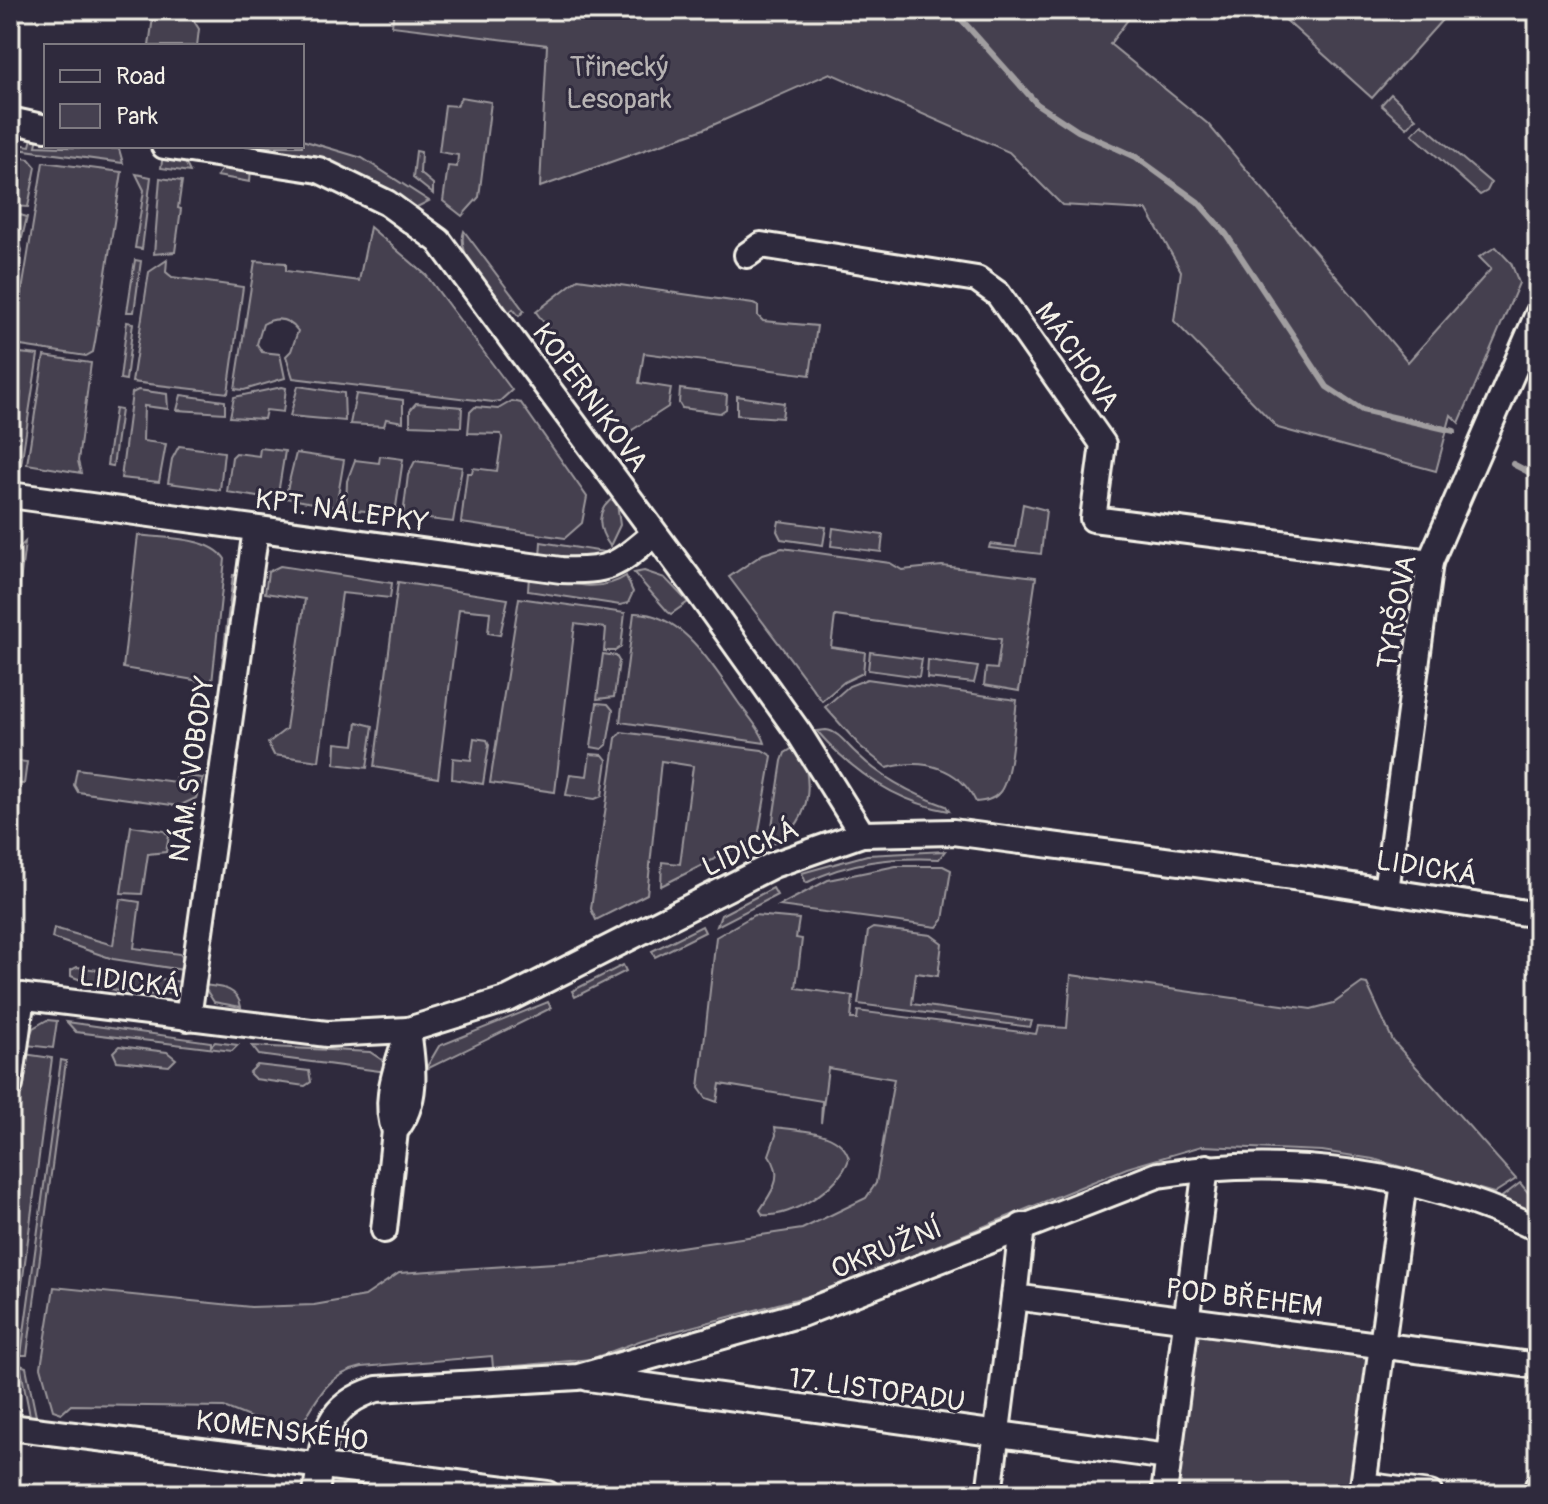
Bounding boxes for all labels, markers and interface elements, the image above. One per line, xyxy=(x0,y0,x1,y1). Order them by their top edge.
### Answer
legend xyxy=(44,44,304,148)
park label: Třinecký Lesopark xyxy=(566,50,672,117)
text: Road xyxy=(116,62,166,91)
text: Park xyxy=(116,102,158,131)
street label: MÁCHOVA xyxy=(1027,296,1127,418)
street label: KOPERNIKOVA xyxy=(524,317,655,479)
street label: KPT. NÁLEPKY xyxy=(253,482,431,541)
street label: TYRŠOVA xyxy=(1370,553,1425,672)
street label: NÁM. SVOBODY xyxy=(162,674,223,865)
street label: LIDICKÁ xyxy=(697,812,804,885)
street label: LIDICKÁ xyxy=(1374,843,1480,894)
street label: LIDICKÁ xyxy=(77,959,183,1006)
street label: OKRUŽNÍ xyxy=(826,1211,947,1287)
street label: POD BŘEHEM xyxy=(1164,1272,1324,1325)
street label: 17. LISTOPADU xyxy=(786,1361,967,1420)
street label: KOMENSKÉHO xyxy=(194,1404,370,1459)

